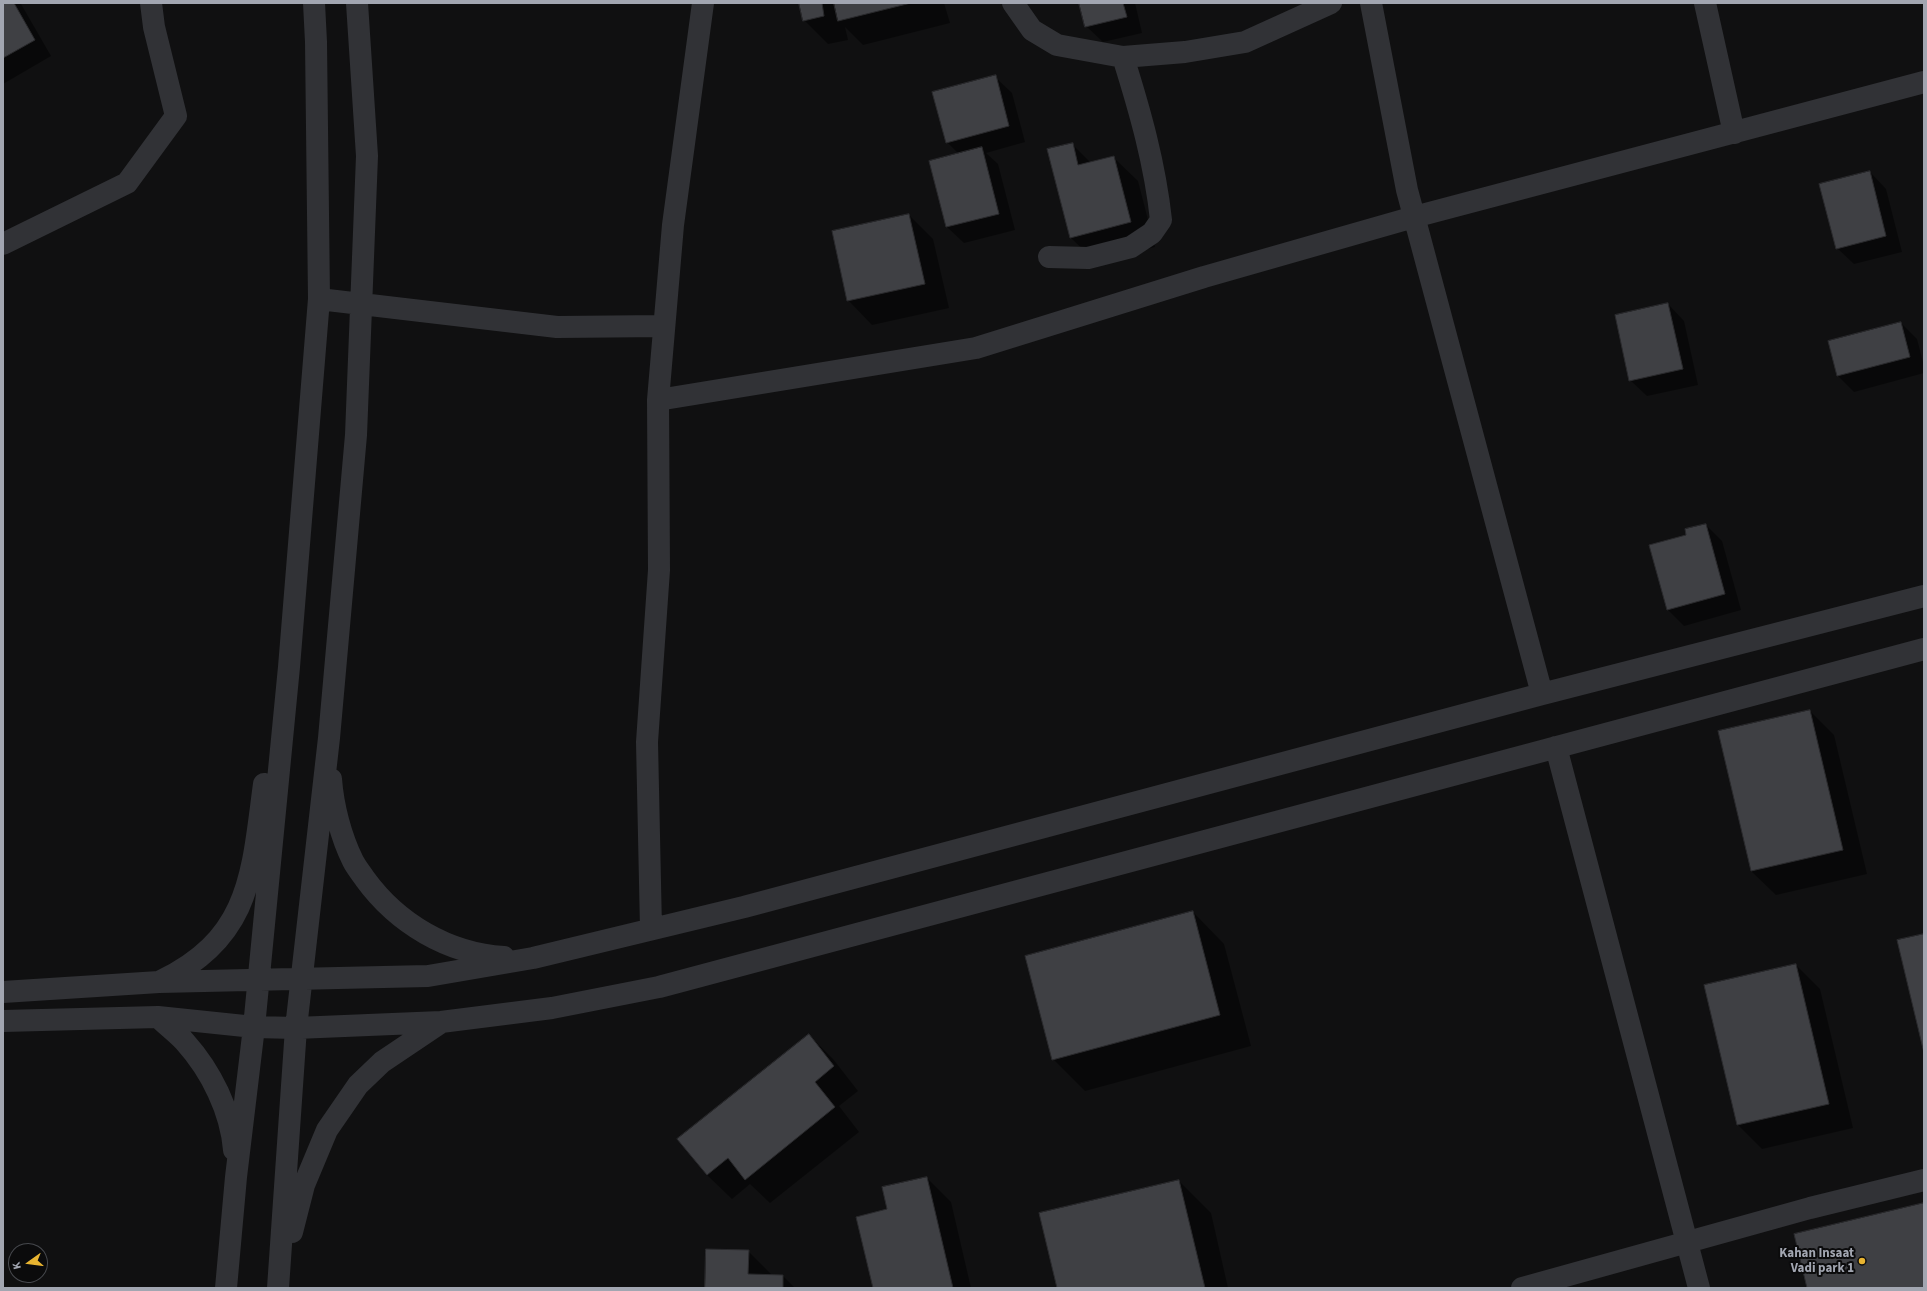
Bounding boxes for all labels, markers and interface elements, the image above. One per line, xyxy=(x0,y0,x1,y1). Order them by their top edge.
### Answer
north arrow xyxy=(8,1243,48,1283)
place label: Kahan Insaat Vadi park 1 xyxy=(1779,1246,1854,1277)
marker: Kahan Insaat Vadi park 1 xyxy=(1857,1256,1867,1266)
text: K xyxy=(9,1261,25,1271)

